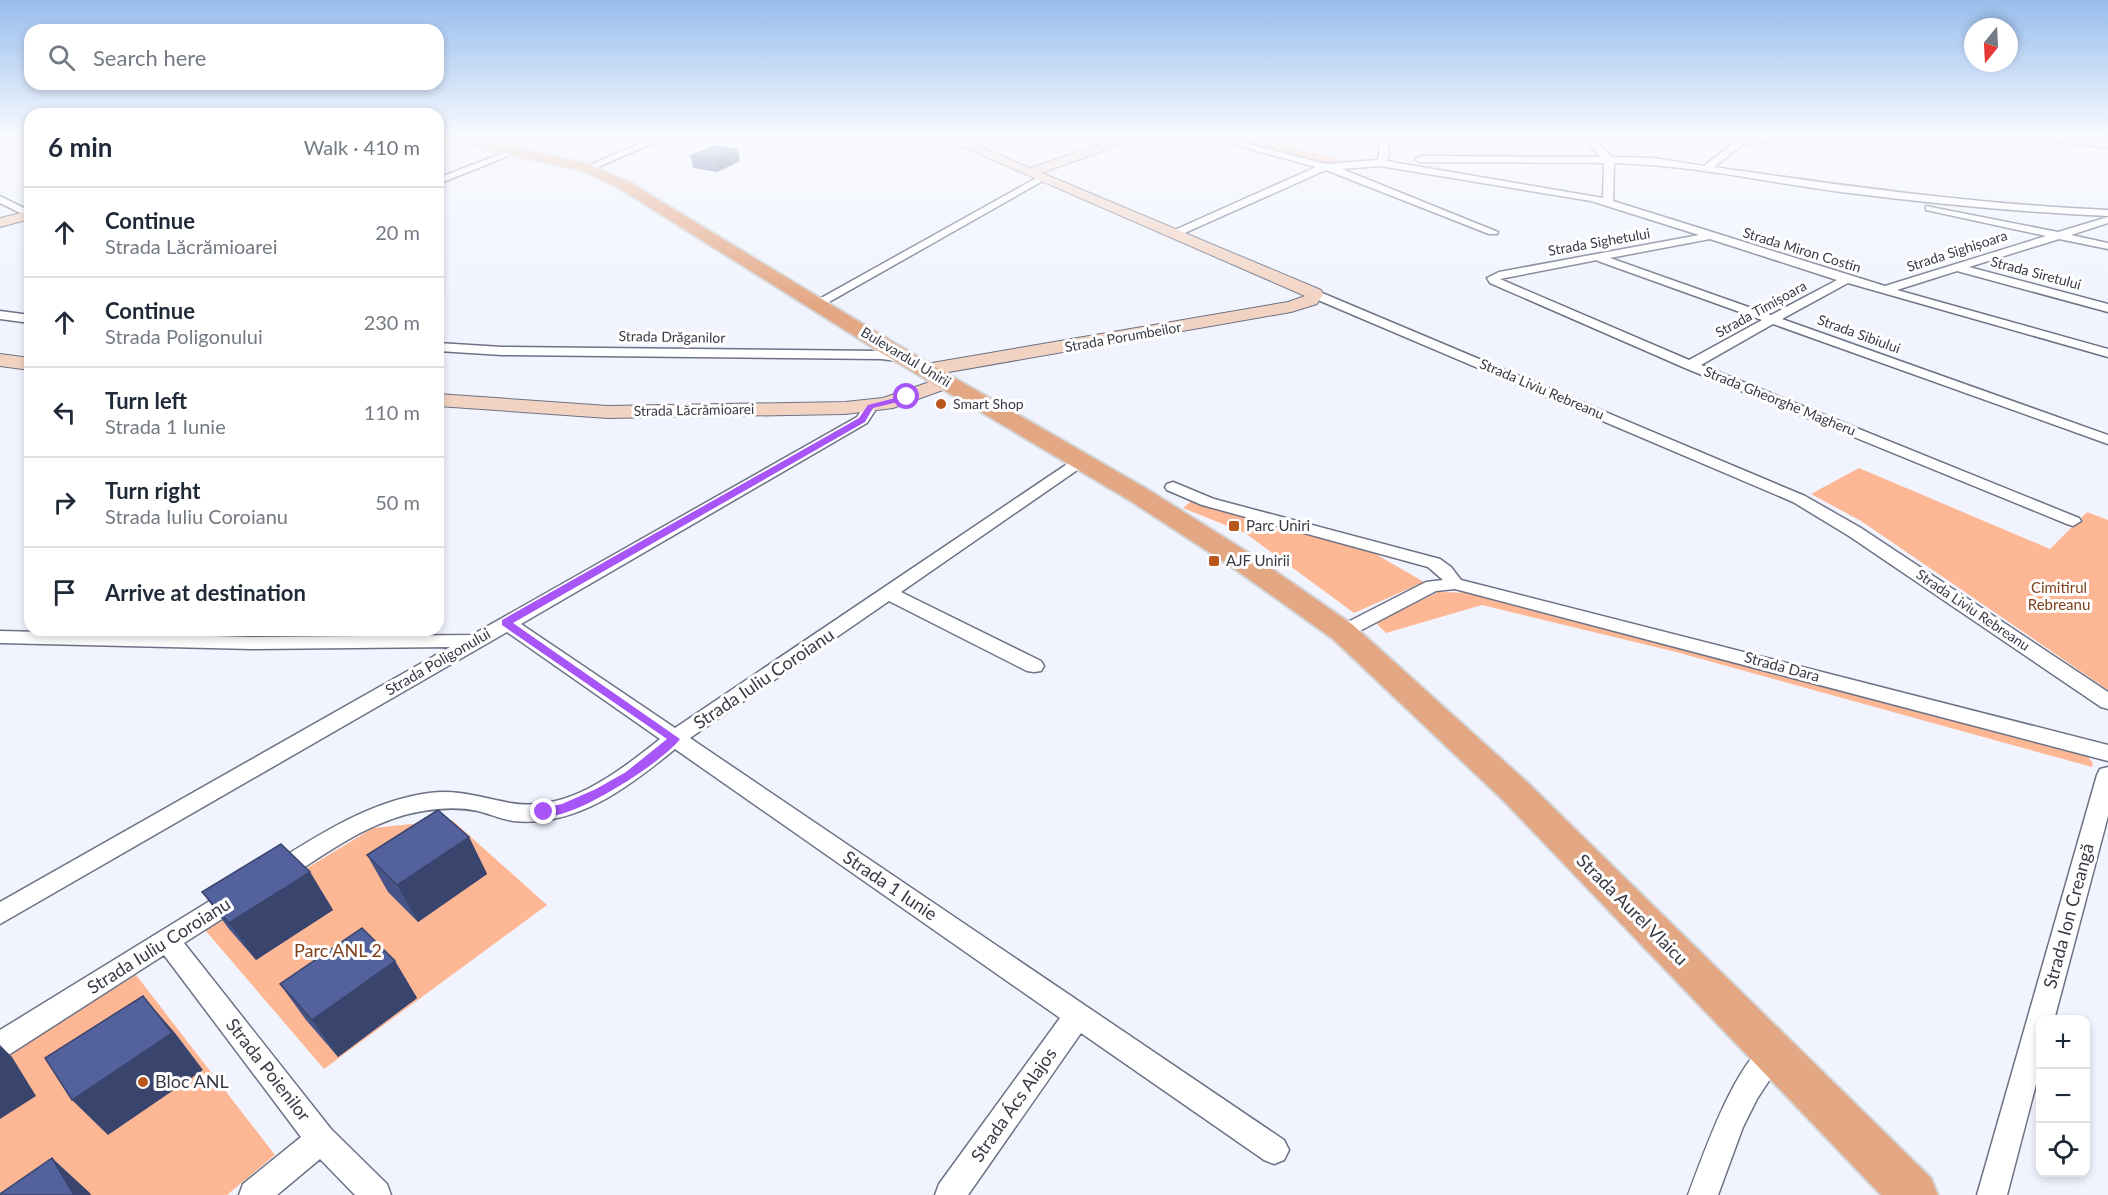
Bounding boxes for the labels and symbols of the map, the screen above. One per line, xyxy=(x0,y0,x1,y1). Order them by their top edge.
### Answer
north arrow xyxy=(1964,18,2018,72)
street label: Strada Miron Costin xyxy=(1741,223,1863,276)
street label: Strada Sighetului xyxy=(1547,224,1651,259)
street label: Strada Sighișoara xyxy=(1904,226,2009,275)
street label: Strada Siretului xyxy=(1989,252,2083,293)
street label: Strada Timișoara xyxy=(1712,276,1809,341)
street label: Strada Sibiului xyxy=(1815,311,1903,356)
street label: Strada Porumbeilor xyxy=(1063,318,1182,355)
street label: Bulevardul Unirii xyxy=(858,323,954,390)
street label: Strada Drăganilor xyxy=(618,327,726,346)
street label: Strada Liviu Rebreanu xyxy=(1477,355,1607,422)
street label: Strada Gheorghe Magheru xyxy=(1702,362,1859,439)
route start xyxy=(893,383,919,409)
place label: Smart Shop xyxy=(953,395,1024,412)
marker: Smart Shop xyxy=(934,397,948,411)
street label: Strada Lăcrămioarei xyxy=(633,400,754,419)
place label: Parc Uniri xyxy=(1246,516,1310,534)
marker: Parc Uniri xyxy=(1227,519,1241,533)
place label: AJF Unirii xyxy=(1226,551,1290,569)
marker: AJF Unirii xyxy=(1207,554,1221,568)
street label: Strada Liviu Rebreanu xyxy=(1913,565,2033,654)
park label: Cimitirul Rebreanu xyxy=(2028,578,2090,613)
street label: Strada Iuliu Coroianu xyxy=(689,623,838,733)
street label: Strada Poligonului xyxy=(382,624,493,699)
street label: Strada Dara xyxy=(1743,647,1822,685)
route end xyxy=(530,798,556,824)
street label: Strada Ion Creangă xyxy=(2038,841,2098,991)
street label: Strada 1 Iunie xyxy=(839,846,942,925)
street label: Strada Aurel Vlaicu xyxy=(1572,849,1693,970)
street label: Strada Iuliu Coroianu xyxy=(83,892,234,998)
park label: Parc ANL 2 xyxy=(294,939,382,961)
street label: Strada Poienilor xyxy=(222,1014,316,1126)
street label: Strada Ács Alajos xyxy=(966,1043,1061,1166)
place label: Bloc ANL xyxy=(155,1070,229,1092)
marker: Bloc ANL xyxy=(136,1075,150,1089)

